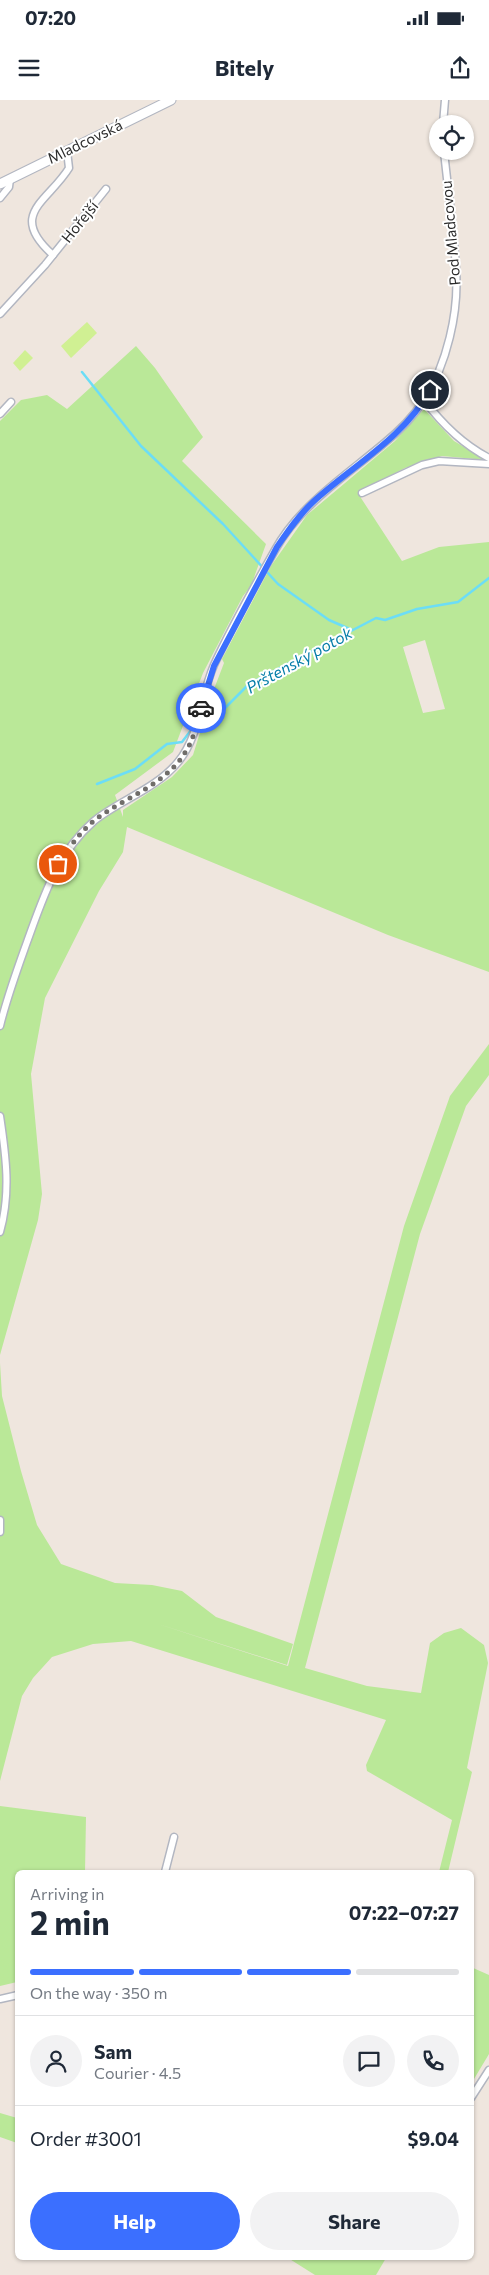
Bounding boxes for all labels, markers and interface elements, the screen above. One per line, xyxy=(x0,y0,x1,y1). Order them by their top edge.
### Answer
text: 07:20 xyxy=(25,6,76,29)
icon: menu xyxy=(15,54,43,82)
text: Bitely xyxy=(215,54,274,81)
icon: share xyxy=(446,54,474,82)
street label: Mladcovská xyxy=(44,115,125,167)
map controls xyxy=(429,115,474,160)
button: locate xyxy=(429,115,474,160)
street label: Pod Mladcovou xyxy=(436,180,464,286)
street label: Hořejší xyxy=(57,196,102,246)
pin xyxy=(409,369,451,411)
icon: home xyxy=(416,376,444,404)
water label: Prštenský potok xyxy=(242,622,355,697)
courier xyxy=(176,683,226,733)
icon: car xyxy=(187,694,215,722)
pin xyxy=(37,843,79,885)
icon: bag xyxy=(44,850,72,878)
text: Arriving in xyxy=(30,1884,104,1903)
text: 07:22–07:27 xyxy=(349,1901,459,1924)
text: 2 min xyxy=(30,1902,110,1942)
text: On the way · 350 m xyxy=(30,1983,167,2002)
button: person xyxy=(30,2035,82,2087)
button: chat xyxy=(343,2035,395,2087)
button: phone xyxy=(407,2035,459,2087)
text: Sam xyxy=(94,2040,132,2063)
text: Courier · 4.5 xyxy=(94,2063,181,2082)
text: Order #3001 xyxy=(30,2127,142,2150)
text: $9.04 xyxy=(408,2127,459,2150)
button: Help xyxy=(30,2192,240,2250)
button: Share xyxy=(250,2192,459,2250)

